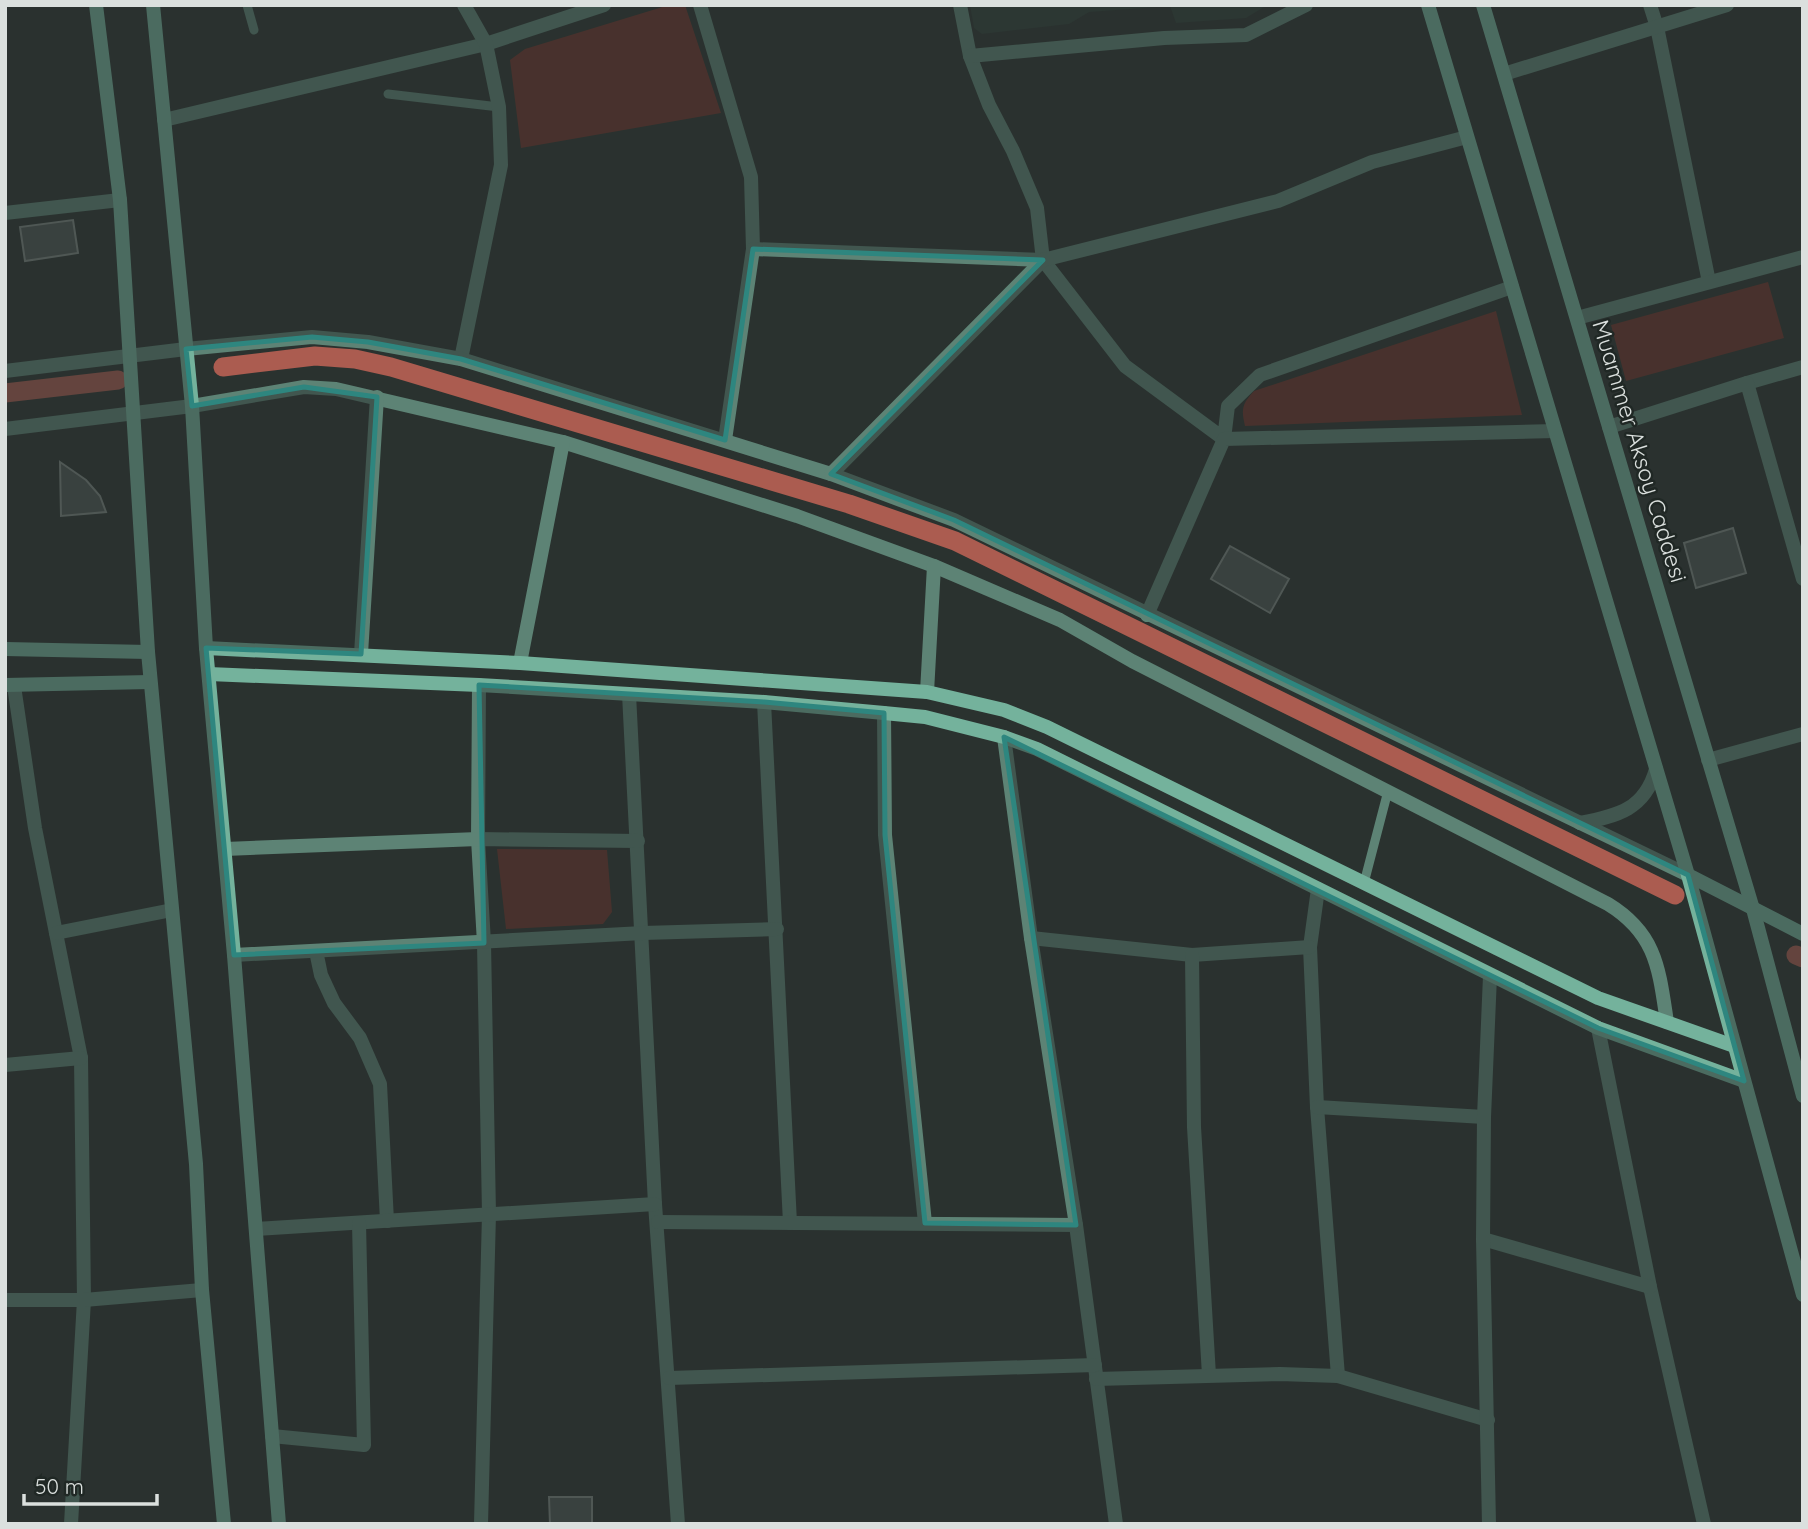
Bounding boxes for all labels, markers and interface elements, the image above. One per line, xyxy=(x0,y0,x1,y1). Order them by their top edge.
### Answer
street label: Muammer Aksoy Caddesi xyxy=(1586,316,1694,586)
scale bar xyxy=(24,1462,158,1506)
text: 50 m xyxy=(35,1473,84,1499)

